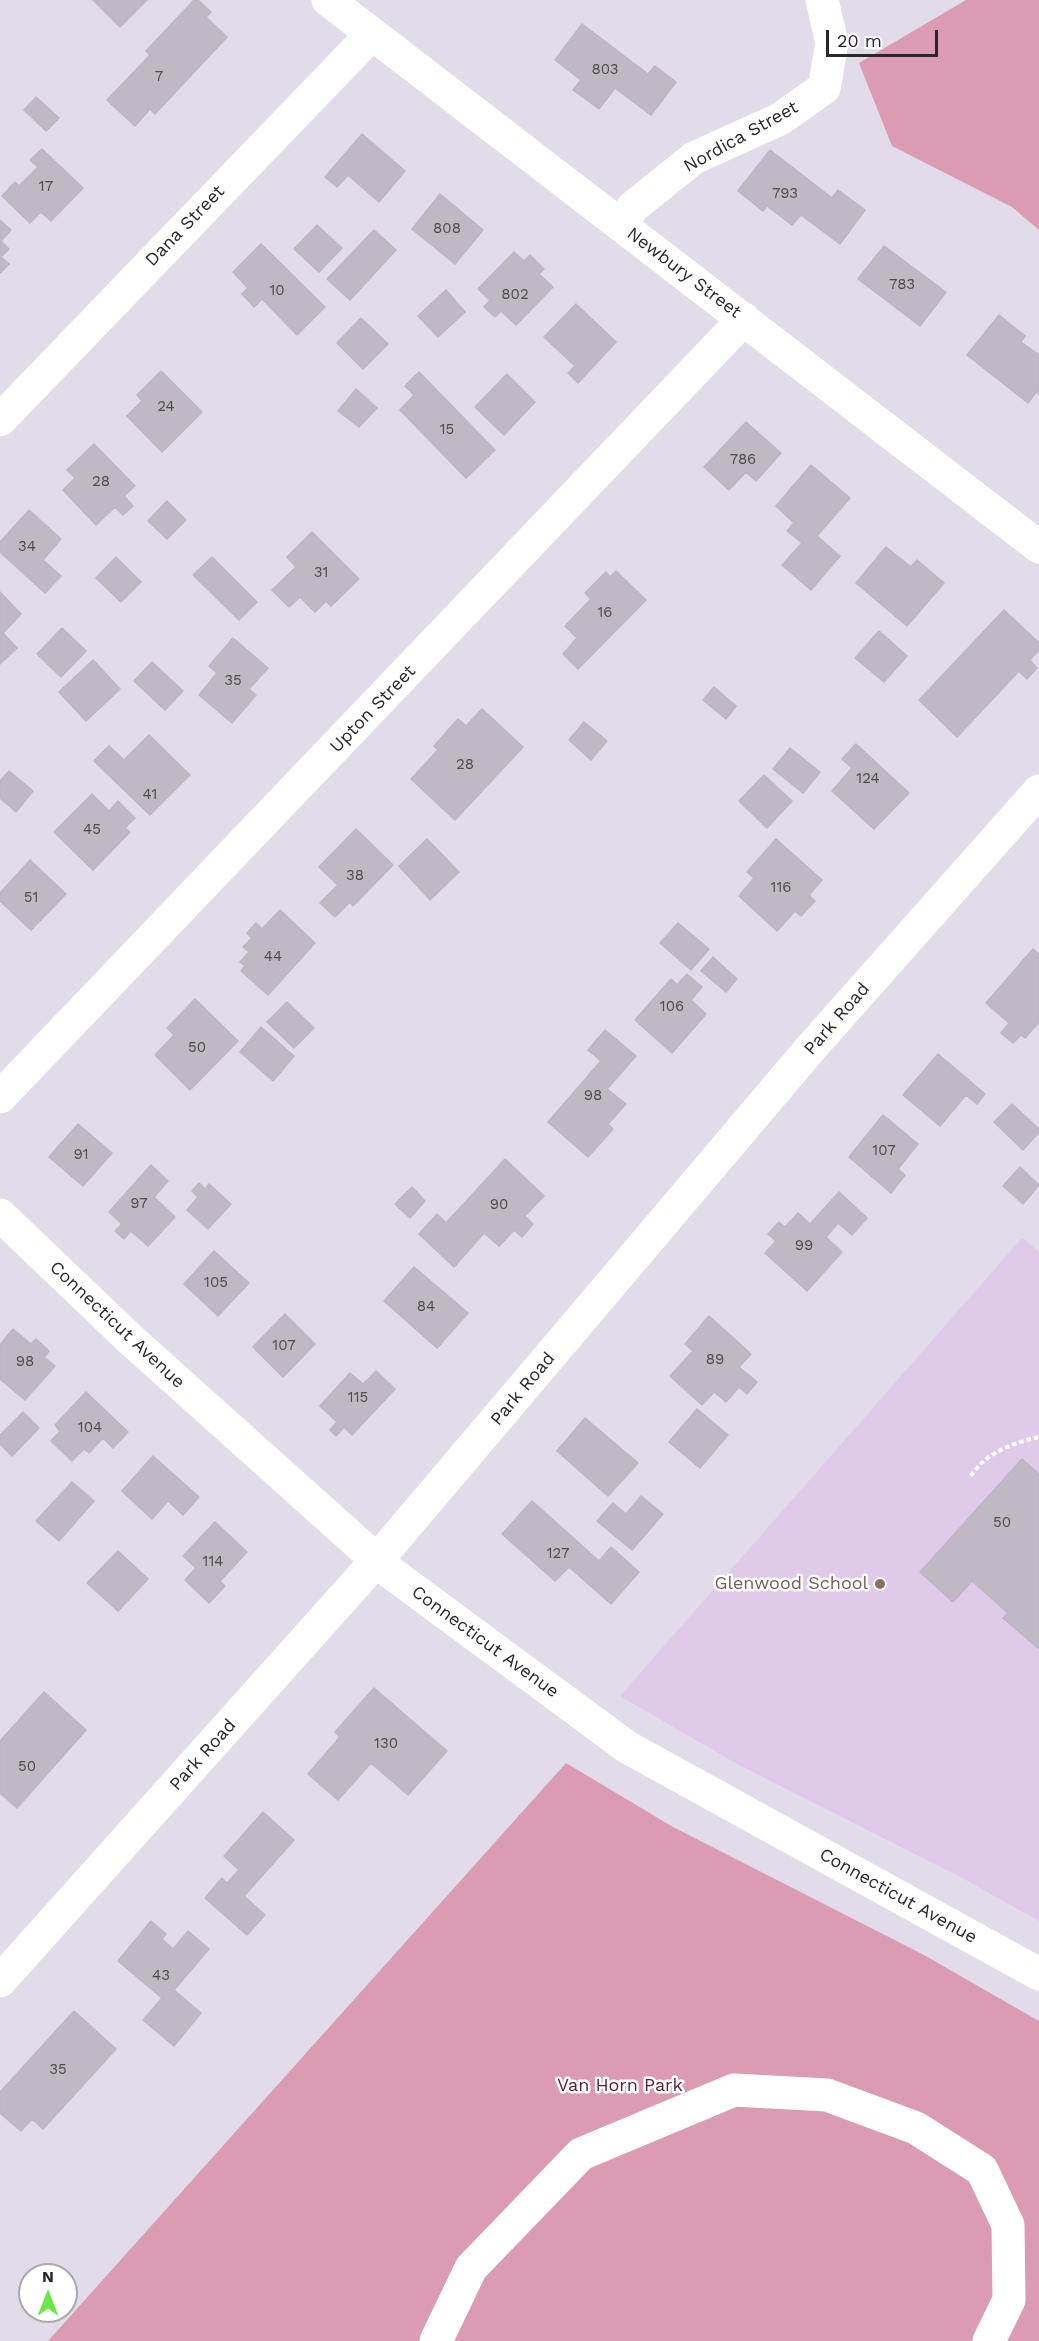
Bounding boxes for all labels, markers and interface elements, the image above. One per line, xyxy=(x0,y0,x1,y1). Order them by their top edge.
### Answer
scale bar xyxy=(829,18,942,56)
text: 20 m xyxy=(837,30,882,51)
house number: 803 xyxy=(591,61,619,79)
house number: 7 xyxy=(155,68,163,86)
street label: Nordica Street xyxy=(680,97,802,177)
house number: 17 xyxy=(39,178,53,196)
street label: Dana Street xyxy=(141,181,229,271)
house number: 793 xyxy=(772,185,798,203)
house number: 808 xyxy=(433,220,461,238)
street label: Newbury Street xyxy=(623,223,745,323)
house number: 783 xyxy=(889,276,915,294)
house number: 10 xyxy=(269,282,285,300)
house number: 802 xyxy=(501,286,529,304)
house number: 24 xyxy=(157,398,175,416)
house number: 15 xyxy=(440,421,454,439)
house number: 786 xyxy=(730,451,756,469)
house number: 28 xyxy=(92,473,110,491)
house number: 34 xyxy=(18,538,36,556)
house number: 31 xyxy=(314,564,328,582)
house number: 16 xyxy=(598,604,612,622)
street label: Upton Street xyxy=(326,661,420,757)
house number: 35 xyxy=(224,672,242,690)
house number: 28 xyxy=(456,756,474,774)
house number: 124 xyxy=(856,770,880,788)
house number: 41 xyxy=(143,786,157,804)
house number: 45 xyxy=(83,821,101,839)
house number: 38 xyxy=(346,867,364,885)
house number: 116 xyxy=(771,879,791,897)
house number: 51 xyxy=(24,889,38,907)
house number: 44 xyxy=(264,948,282,966)
street label: Park Road xyxy=(800,978,874,1060)
house number: 106 xyxy=(660,998,684,1016)
house number: 50 xyxy=(188,1039,206,1057)
house number: 98 xyxy=(584,1087,602,1105)
house number: 107 xyxy=(872,1142,896,1160)
house number: 91 xyxy=(73,1146,89,1164)
house number: 97 xyxy=(130,1195,148,1213)
house number: 90 xyxy=(490,1196,508,1214)
house number: 99 xyxy=(795,1237,813,1255)
street label: Connecticut Avenue xyxy=(45,1257,189,1393)
house number: 105 xyxy=(204,1274,228,1292)
house number: 84 xyxy=(417,1298,435,1316)
house number: 107 xyxy=(272,1337,296,1355)
street label: Park Road xyxy=(486,1348,560,1430)
house number: 89 xyxy=(706,1351,724,1369)
house number: 98 xyxy=(16,1353,34,1371)
house number: 115 xyxy=(348,1389,368,1407)
house number: 104 xyxy=(78,1419,102,1437)
house number: 50 xyxy=(993,1514,1011,1532)
house number: 127 xyxy=(547,1545,569,1563)
house number: 114 xyxy=(203,1553,223,1571)
place label: Glenwood School xyxy=(714,1573,868,1595)
marker: Glenwood School xyxy=(873,1577,887,1591)
street label: Connecticut Avenue xyxy=(407,1581,563,1703)
street label: Park Road xyxy=(165,1715,241,1795)
house number: 130 xyxy=(374,1735,398,1753)
house number: 50 xyxy=(18,1758,36,1776)
street label: Connecticut Avenue xyxy=(815,1844,981,1948)
house number: 43 xyxy=(152,1967,170,1985)
house number: 35 xyxy=(49,2061,67,2079)
park label: Van Horn Park xyxy=(557,2075,683,2097)
north arrow xyxy=(18,2263,78,2323)
text: N xyxy=(42,2267,54,2286)

